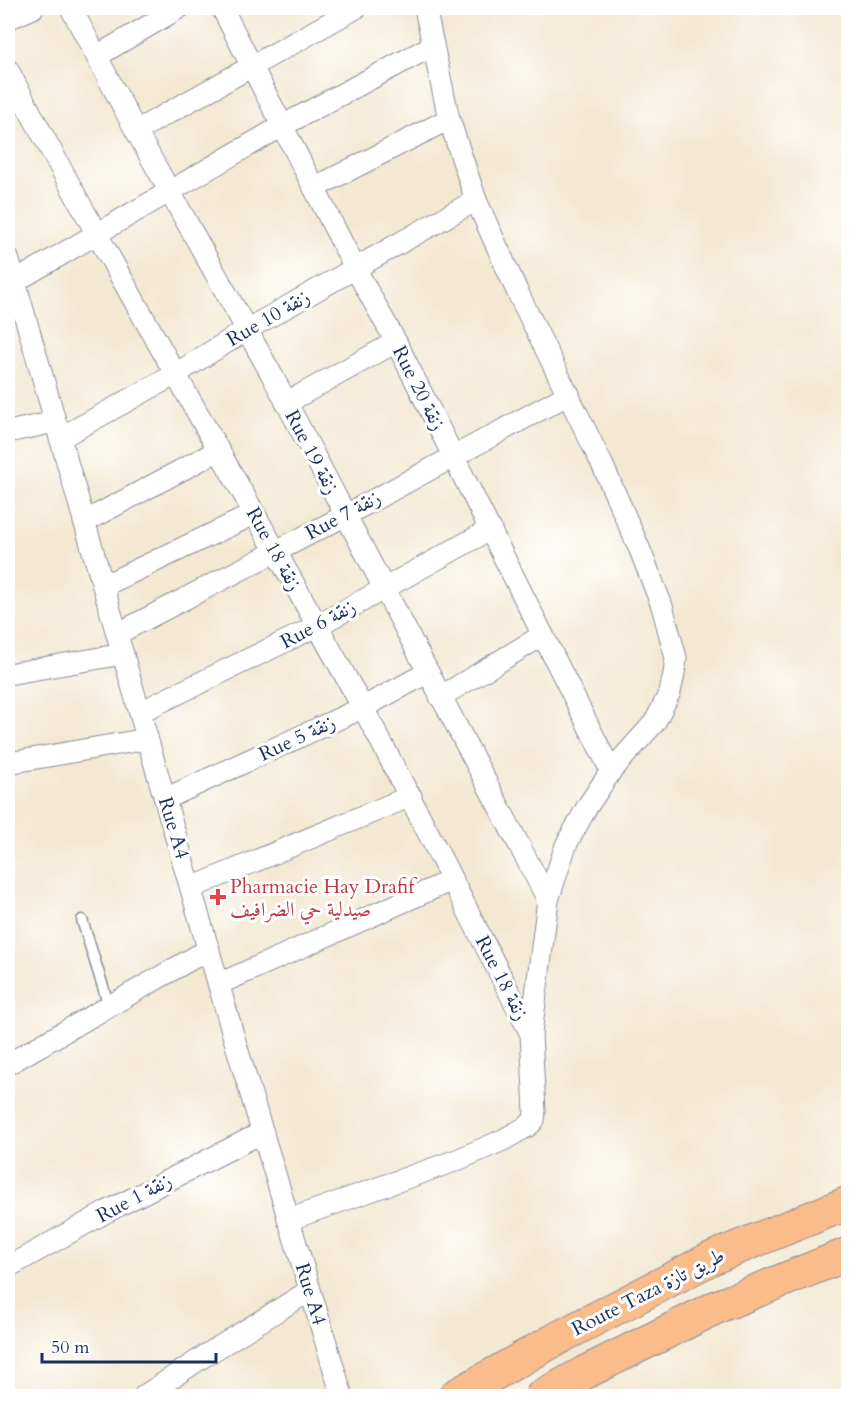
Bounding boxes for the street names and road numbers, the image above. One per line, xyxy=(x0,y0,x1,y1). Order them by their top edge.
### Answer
street label: Rue 10 زنقة xyxy=(221,283,315,353)
street label: Rue 20 زنقة xyxy=(386,341,452,435)
street label: Rue 19 زنقة xyxy=(278,405,346,499)
street label: Rue 7 زنقة xyxy=(301,484,385,546)
street label: Rue 18 زنقة xyxy=(240,502,308,596)
street label: Rue 6 زنقة xyxy=(276,593,360,655)
street label: Rue 5 زنقة xyxy=(254,708,340,768)
street label: Rue A4 xyxy=(152,794,196,862)
street label: Rue 18 زنقة xyxy=(469,931,535,1025)
street label: Rue 1 زنقة xyxy=(92,1167,176,1229)
street label: Route Taza طريق تازة xyxy=(567,1242,729,1342)
street label: Rue A4 xyxy=(289,1260,333,1328)

